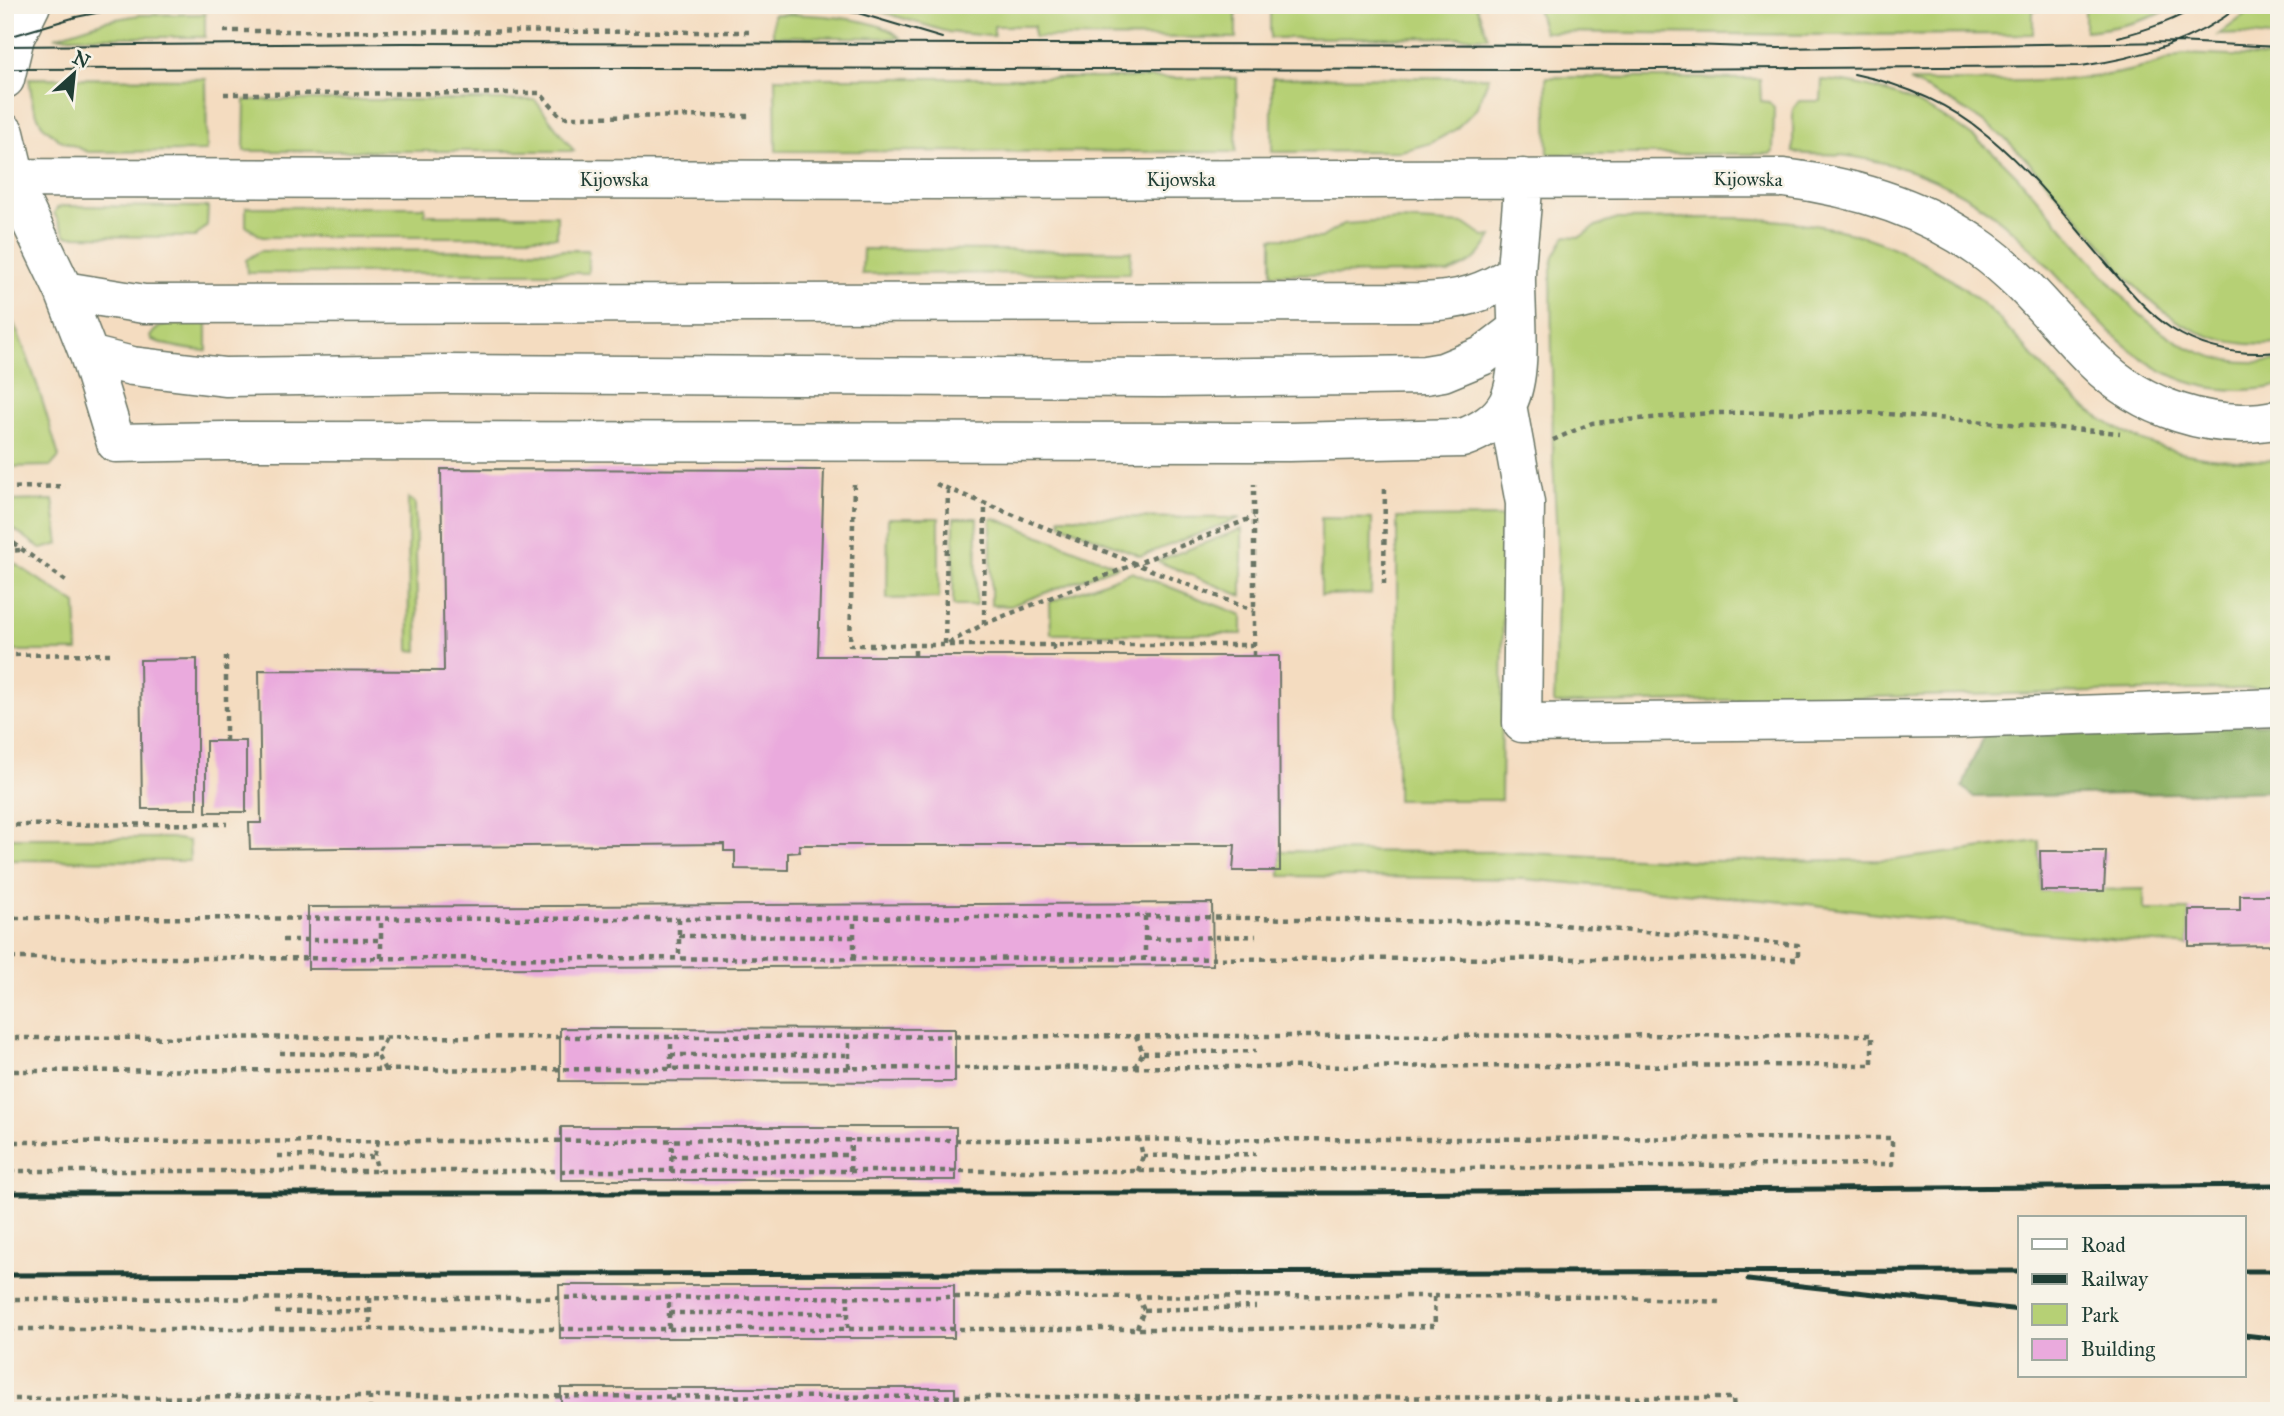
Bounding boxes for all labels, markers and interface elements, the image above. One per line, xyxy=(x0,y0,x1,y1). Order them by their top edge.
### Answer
north arrow xyxy=(38,38,108,108)
text: N xyxy=(69,45,94,73)
street label: Kijowska xyxy=(1713,167,1784,191)
street label: Kijowska xyxy=(579,168,650,191)
street label: Kijowska xyxy=(1146,168,1217,191)
legend xyxy=(2018,1216,2246,1378)
text: Road xyxy=(2081,1232,2126,1258)
text: Railway xyxy=(2081,1266,2149,1292)
text: Park xyxy=(2081,1302,2119,1328)
text: Building xyxy=(2081,1336,2155,1362)

